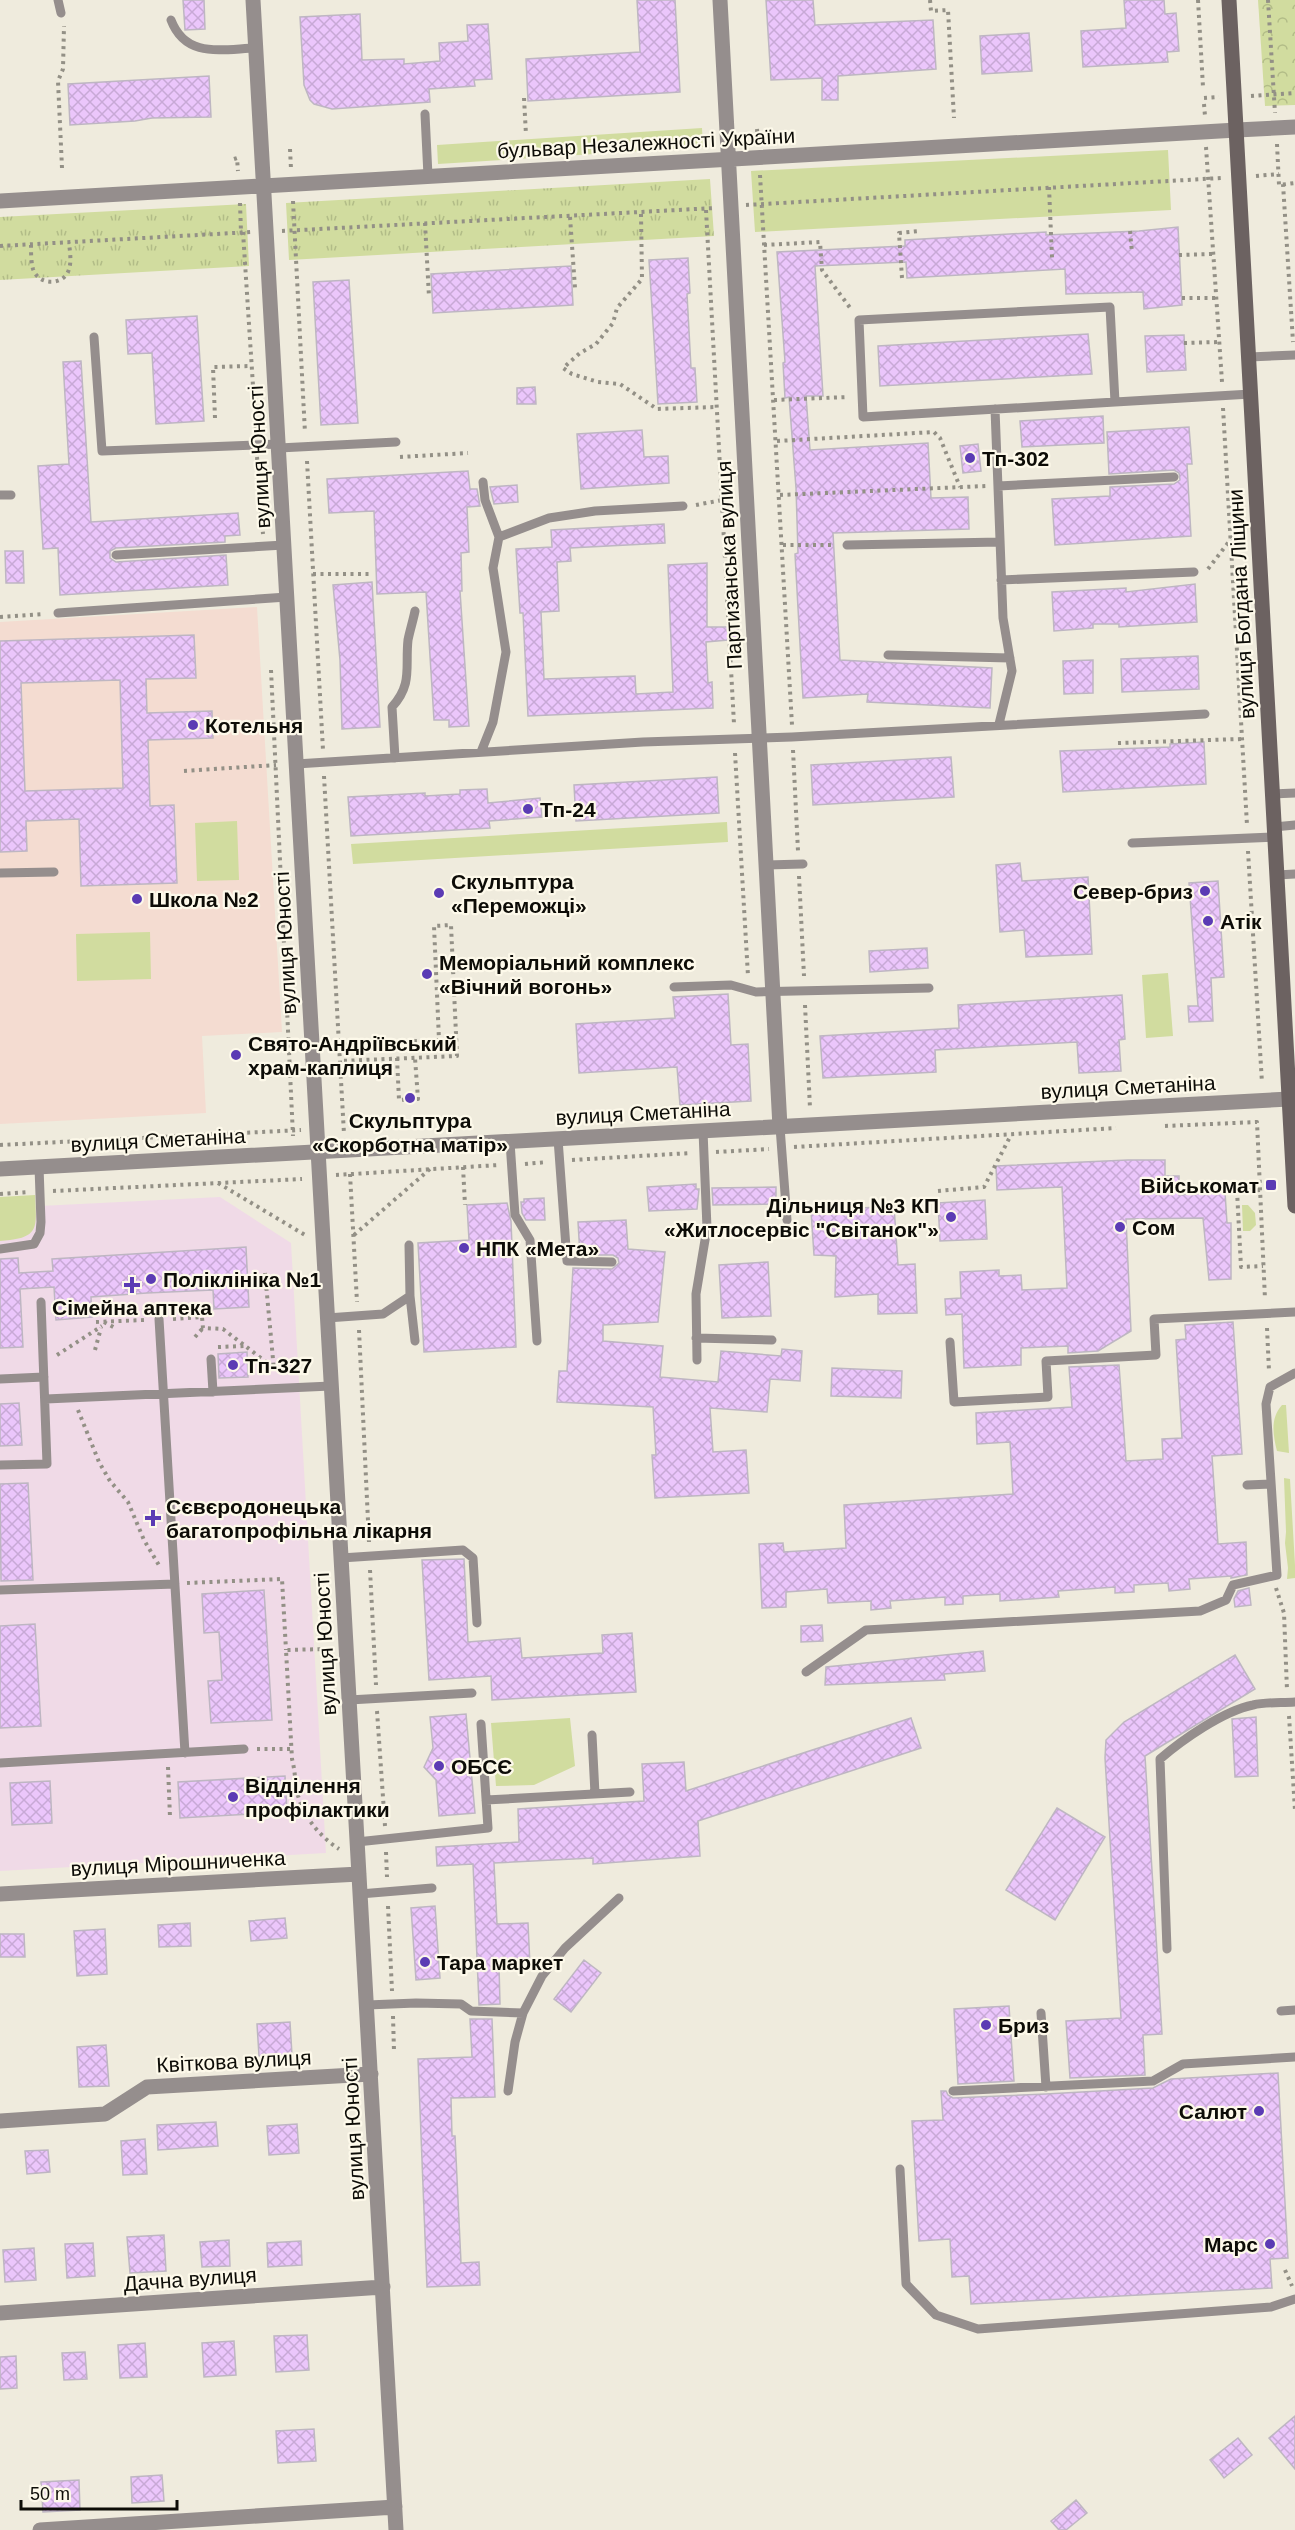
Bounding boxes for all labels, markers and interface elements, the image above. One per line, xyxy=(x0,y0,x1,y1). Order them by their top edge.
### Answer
street label: бульвар Незалежності України xyxy=(496,124,796,162)
street label: вулиця Юності xyxy=(244,385,274,529)
place label: Тп-302 xyxy=(982,447,1049,470)
marker: Тп-302 xyxy=(963,451,977,465)
street label: Партизанська вулиця xyxy=(712,460,746,670)
street label: вулиця Богдана Ліщини xyxy=(1223,489,1259,719)
place label: Котельня xyxy=(205,714,303,737)
marker: Котельня xyxy=(186,718,200,732)
place label: Тп-24 xyxy=(540,798,596,821)
marker: Тп-24 xyxy=(521,802,535,816)
place label: Скульптура «Переможці» xyxy=(451,870,587,917)
street label: вулиця Юності xyxy=(270,871,300,1015)
place label: Север-бриз xyxy=(1073,880,1193,903)
marker: Север-бриз xyxy=(1198,884,1212,898)
marker: Скульптура «Переможці» xyxy=(432,886,446,900)
place label: Школа №2 xyxy=(149,888,259,911)
marker: Школа №2 xyxy=(130,892,144,906)
place label: Атік xyxy=(1220,910,1262,933)
marker: Атік xyxy=(1201,914,1215,928)
place label: Меморіальний комплекс «Вічний вогонь» xyxy=(439,951,695,998)
marker: Меморіальний комплекс «Вічний вогонь» xyxy=(420,967,434,981)
place label: Свято-Андріївський храм-каплиця xyxy=(248,1032,457,1079)
marker: Свято-Андріївський храм-каплиця xyxy=(229,1048,243,1062)
street label: вулиця Сметаніна xyxy=(1040,1071,1216,1103)
marker: Скульптура «Скорботна матір» xyxy=(403,1091,417,1105)
street label: вулиця Сметаніна xyxy=(555,1097,731,1129)
place label: Скульптура «Скорботна матір» xyxy=(312,1109,508,1156)
street label: вулиця Сметаніна xyxy=(70,1124,246,1156)
place label: Військомат xyxy=(1140,1174,1259,1197)
marker: Військомат xyxy=(1264,1178,1278,1192)
place label: Дільниця №3 КП «Житлосервіс "Світанок"» xyxy=(664,1194,939,1241)
marker: Дільниця №3 КП «Житлосервіс "Світанок"» xyxy=(944,1210,958,1224)
place label: Сом xyxy=(1132,1216,1175,1239)
marker: Сом xyxy=(1113,1220,1127,1234)
place label: НПК «Мета» xyxy=(476,1237,599,1260)
marker: НПК «Мета» xyxy=(457,1241,471,1255)
place label: Поліклініка №1 xyxy=(163,1268,321,1291)
marker: Поліклініка №1 xyxy=(144,1272,158,1286)
marker: Сімейна аптека xyxy=(125,1278,139,1292)
place label: Сімейна аптека xyxy=(52,1296,212,1319)
place label: Тп-327 xyxy=(245,1354,312,1377)
marker: Тп-327 xyxy=(226,1358,240,1372)
place label: Сєвєродонецька багатопрофільна лікарня xyxy=(166,1495,432,1542)
marker: Сєвєродонецька багатопрофільна лікарня xyxy=(144,1509,162,1527)
street label: вулиця Юності xyxy=(310,1572,340,1716)
place label: ОБСЄ xyxy=(451,1755,512,1778)
marker: ОБСЄ xyxy=(432,1759,446,1773)
place label: Відділення профілактики xyxy=(245,1774,390,1821)
marker: Відділення профілактики xyxy=(226,1790,240,1804)
street label: вулиця Мірошниченка xyxy=(70,1846,286,1880)
place label: Тара маркет xyxy=(437,1951,563,1974)
marker: Тара маркет xyxy=(418,1955,432,1969)
place label: Бриз xyxy=(998,2014,1049,2037)
marker: Бриз xyxy=(979,2018,993,2032)
street label: Квіткова вулиця xyxy=(156,2045,312,2077)
street label: вулиця Юності xyxy=(338,2057,368,2201)
place label: Салют xyxy=(1179,2100,1247,2123)
marker: Салют xyxy=(1252,2104,1266,2118)
place label: Марс xyxy=(1204,2233,1258,2256)
marker: Марс xyxy=(1263,2237,1277,2251)
street label: Дачна вулиця xyxy=(123,2263,257,2295)
scale bar xyxy=(21,2473,177,2511)
text: 50 m xyxy=(30,2484,70,2504)

